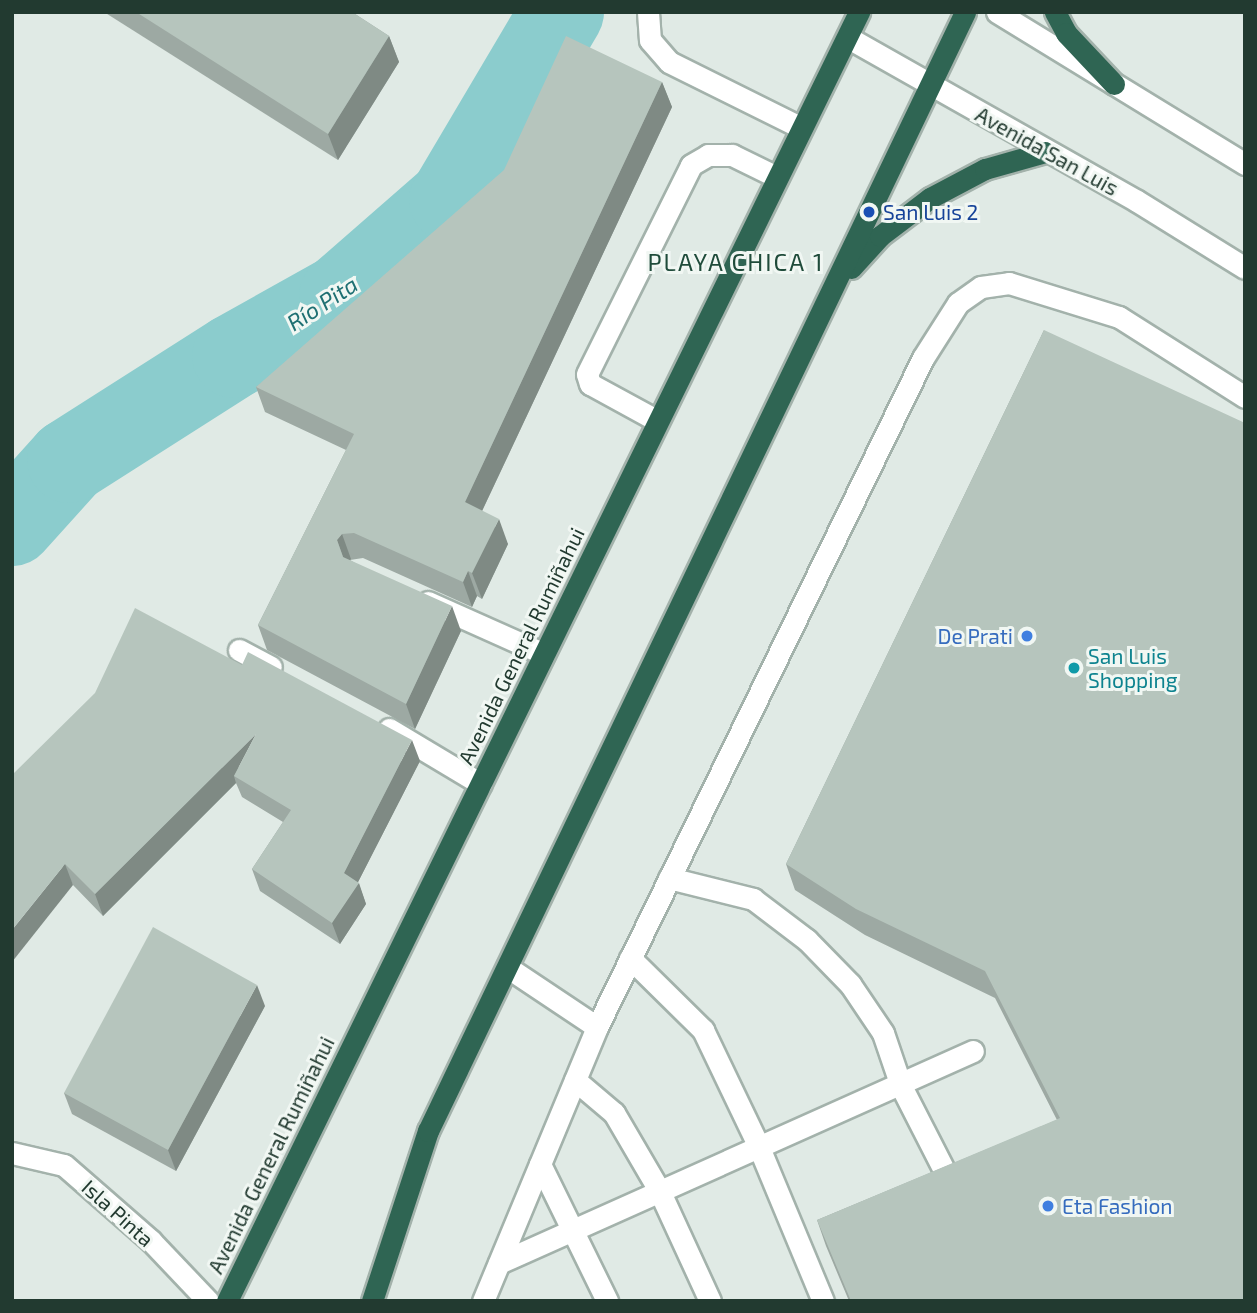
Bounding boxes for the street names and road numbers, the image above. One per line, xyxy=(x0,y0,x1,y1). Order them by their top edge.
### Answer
street label: Avenida San Luis xyxy=(971,101,1123,201)
street label: Avenida General Rumiñahui xyxy=(452,523,590,769)
street label: Avenida General Rumiñahui xyxy=(202,1032,340,1278)
street label: Isla Pinta xyxy=(77,1174,159,1252)

